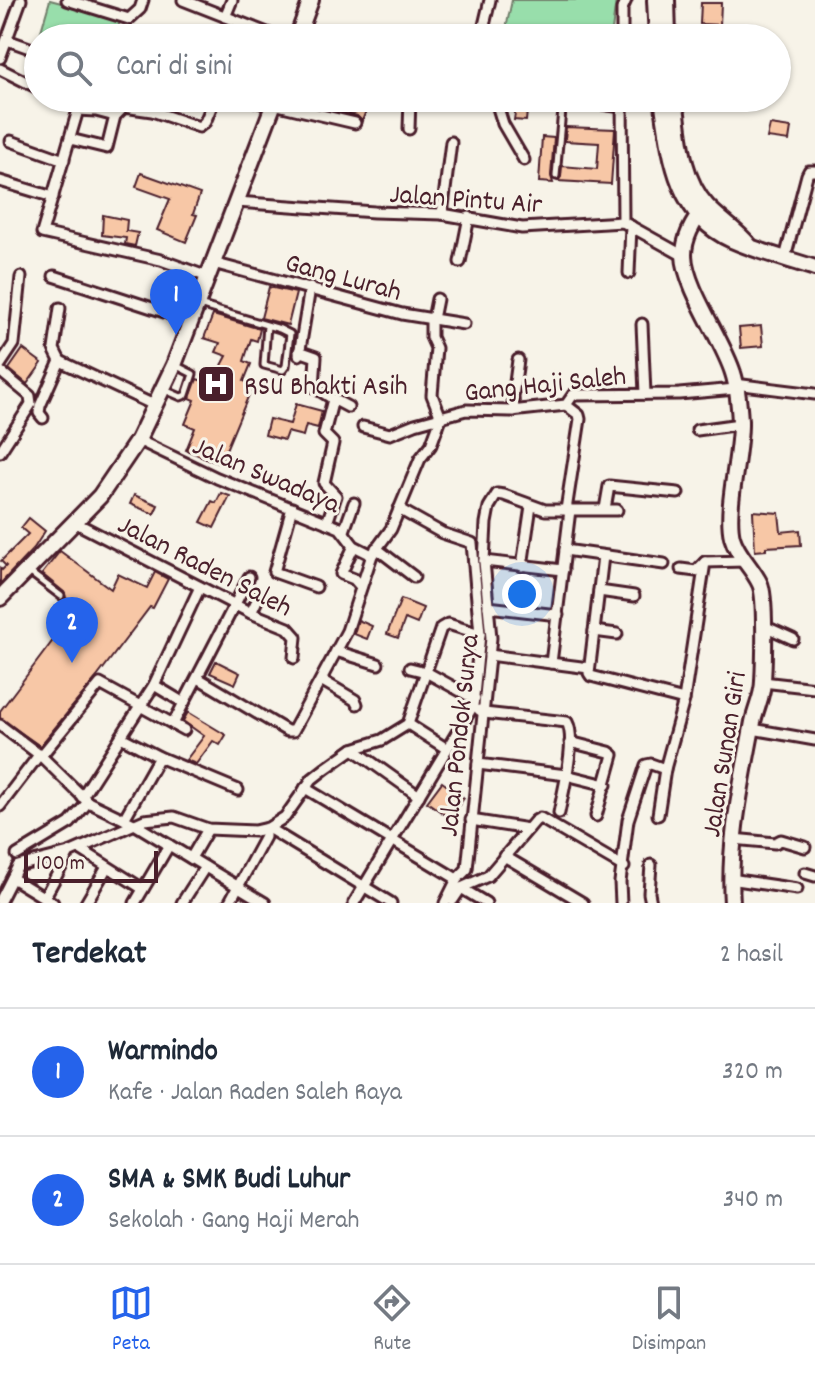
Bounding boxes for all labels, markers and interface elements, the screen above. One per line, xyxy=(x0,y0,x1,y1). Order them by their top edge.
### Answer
search box xyxy=(24,24,791,112)
icon: search xyxy=(52,46,96,90)
text: Cari di sini xyxy=(116,47,232,90)
street label: Jalan Pintu Air xyxy=(388,177,544,227)
street label: Gang Lurah xyxy=(280,245,405,315)
pin: 1 xyxy=(150,269,202,335)
street label: Gang Haji Saleh xyxy=(463,359,628,415)
hospital icon: RSU Bhakti Asih xyxy=(195,363,237,405)
place label: RSU Bhakti Asih xyxy=(244,369,408,409)
street label: Jalan Swadaya xyxy=(185,429,346,527)
street label: Jalan Raden Saleh xyxy=(109,507,298,630)
your location xyxy=(502,574,542,614)
pin: 2 xyxy=(46,597,98,663)
street label: Jalan Pondok Surya xyxy=(431,631,493,839)
street label: Jalan Sunan Giri xyxy=(694,669,760,840)
scale bar xyxy=(24,847,158,883)
text: 100 m xyxy=(36,849,85,880)
text: Terdekat xyxy=(32,931,147,980)
text: 2 hasil xyxy=(720,937,783,974)
text: Warmindo xyxy=(108,1032,218,1075)
text: 1 xyxy=(55,1054,61,1091)
text: 320 m xyxy=(722,1054,783,1091)
text: Kafe · Jalan Raden Saleh Raya xyxy=(108,1075,402,1112)
text: SMA & SMK Budi Luhur xyxy=(108,1160,350,1203)
text: 2 xyxy=(52,1182,64,1219)
text: 340 m xyxy=(723,1182,783,1219)
text: Sekolah · Gang Haji Merah xyxy=(108,1203,359,1240)
tab: Peta xyxy=(109,1281,153,1360)
tab: Rute xyxy=(370,1281,414,1360)
tab: Disimpan xyxy=(632,1281,706,1360)

